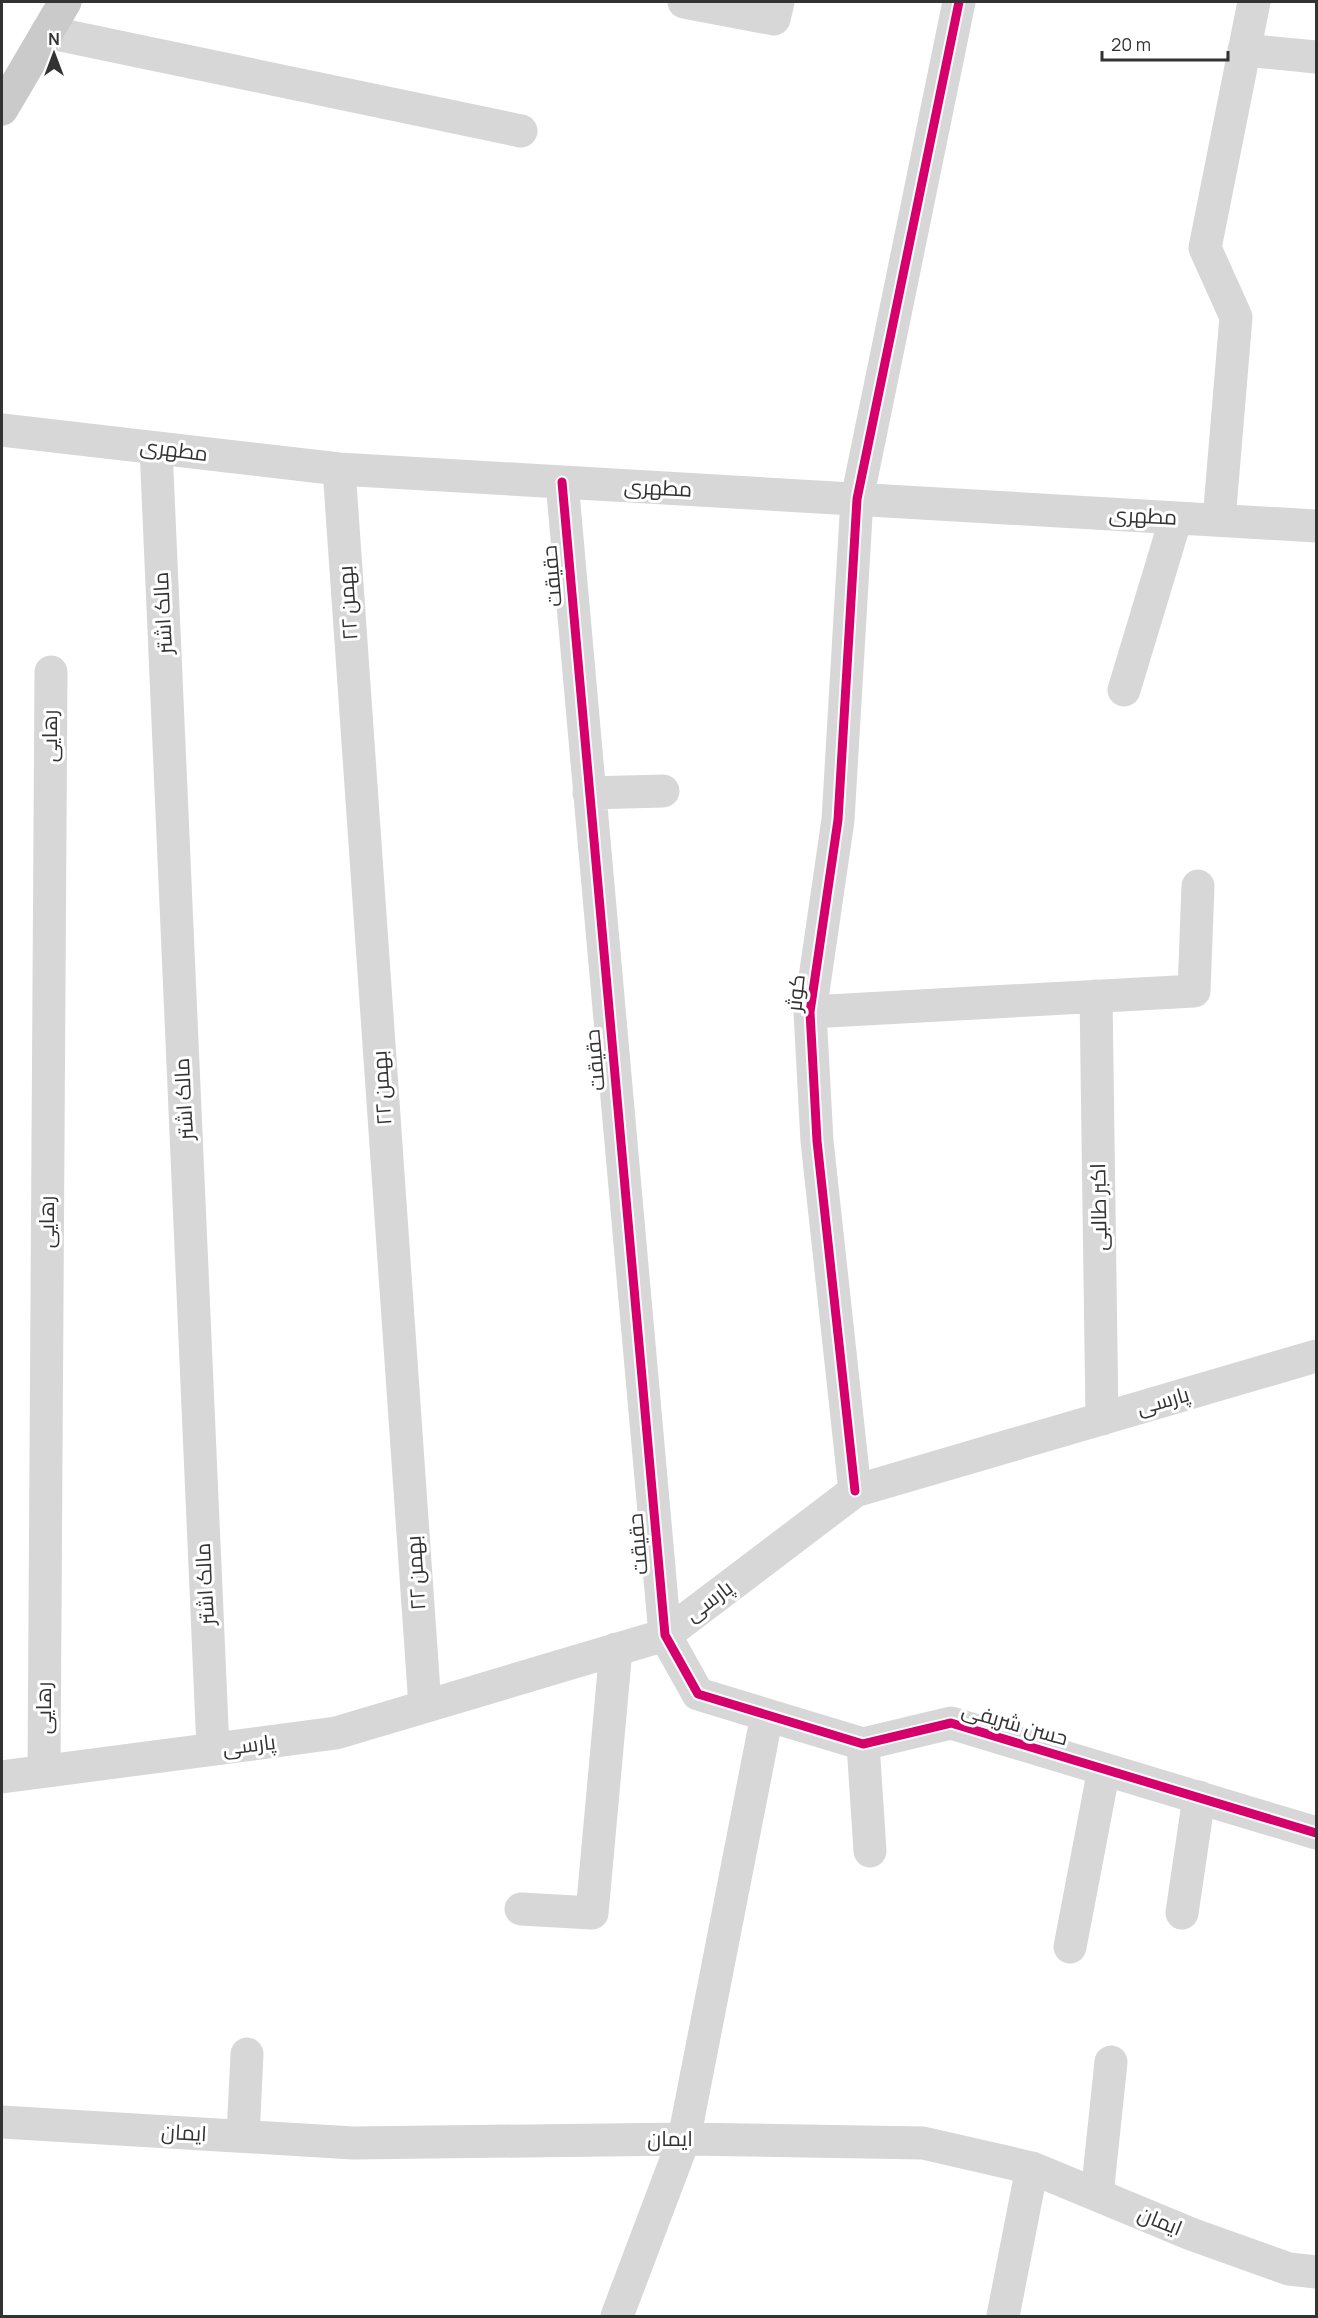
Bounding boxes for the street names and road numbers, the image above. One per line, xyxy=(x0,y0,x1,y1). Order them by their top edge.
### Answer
street label: مطهری xyxy=(139,431,210,467)
street label: مطهری xyxy=(623,471,693,503)
street label: مطهری xyxy=(1108,499,1178,531)
street label: حقیقت xyxy=(534,544,568,608)
street label: ۲۲ بهمن xyxy=(330,565,364,641)
street label: مالک اشتر xyxy=(146,571,178,656)
street label: رهایی xyxy=(35,710,63,762)
street label: کوثر xyxy=(779,973,811,1014)
street label: حقیقت xyxy=(577,1028,611,1092)
street label: ۲۲ بهمن xyxy=(364,1050,398,1126)
street label: مالک اشتر xyxy=(167,1057,199,1142)
street label: اکبر طالبی xyxy=(1083,1163,1113,1251)
street label: رهایی xyxy=(32,1196,60,1248)
street label: پارسی xyxy=(1133,1379,1193,1422)
street label: حقیقت xyxy=(620,1512,654,1576)
street label: ۲۲ بهمن xyxy=(398,1535,432,1611)
street label: مالک اشتر xyxy=(188,1542,220,1627)
street label: پارسی xyxy=(679,1573,739,1628)
street label: رهایی xyxy=(29,1682,57,1734)
street label: حسن شریفی xyxy=(959,1695,1072,1752)
street label: پارسی xyxy=(221,1727,278,1762)
street label: ایمان xyxy=(161,2117,208,2147)
street label: ایمان xyxy=(647,2124,693,2152)
street label: ایمان xyxy=(1134,2199,1187,2242)

